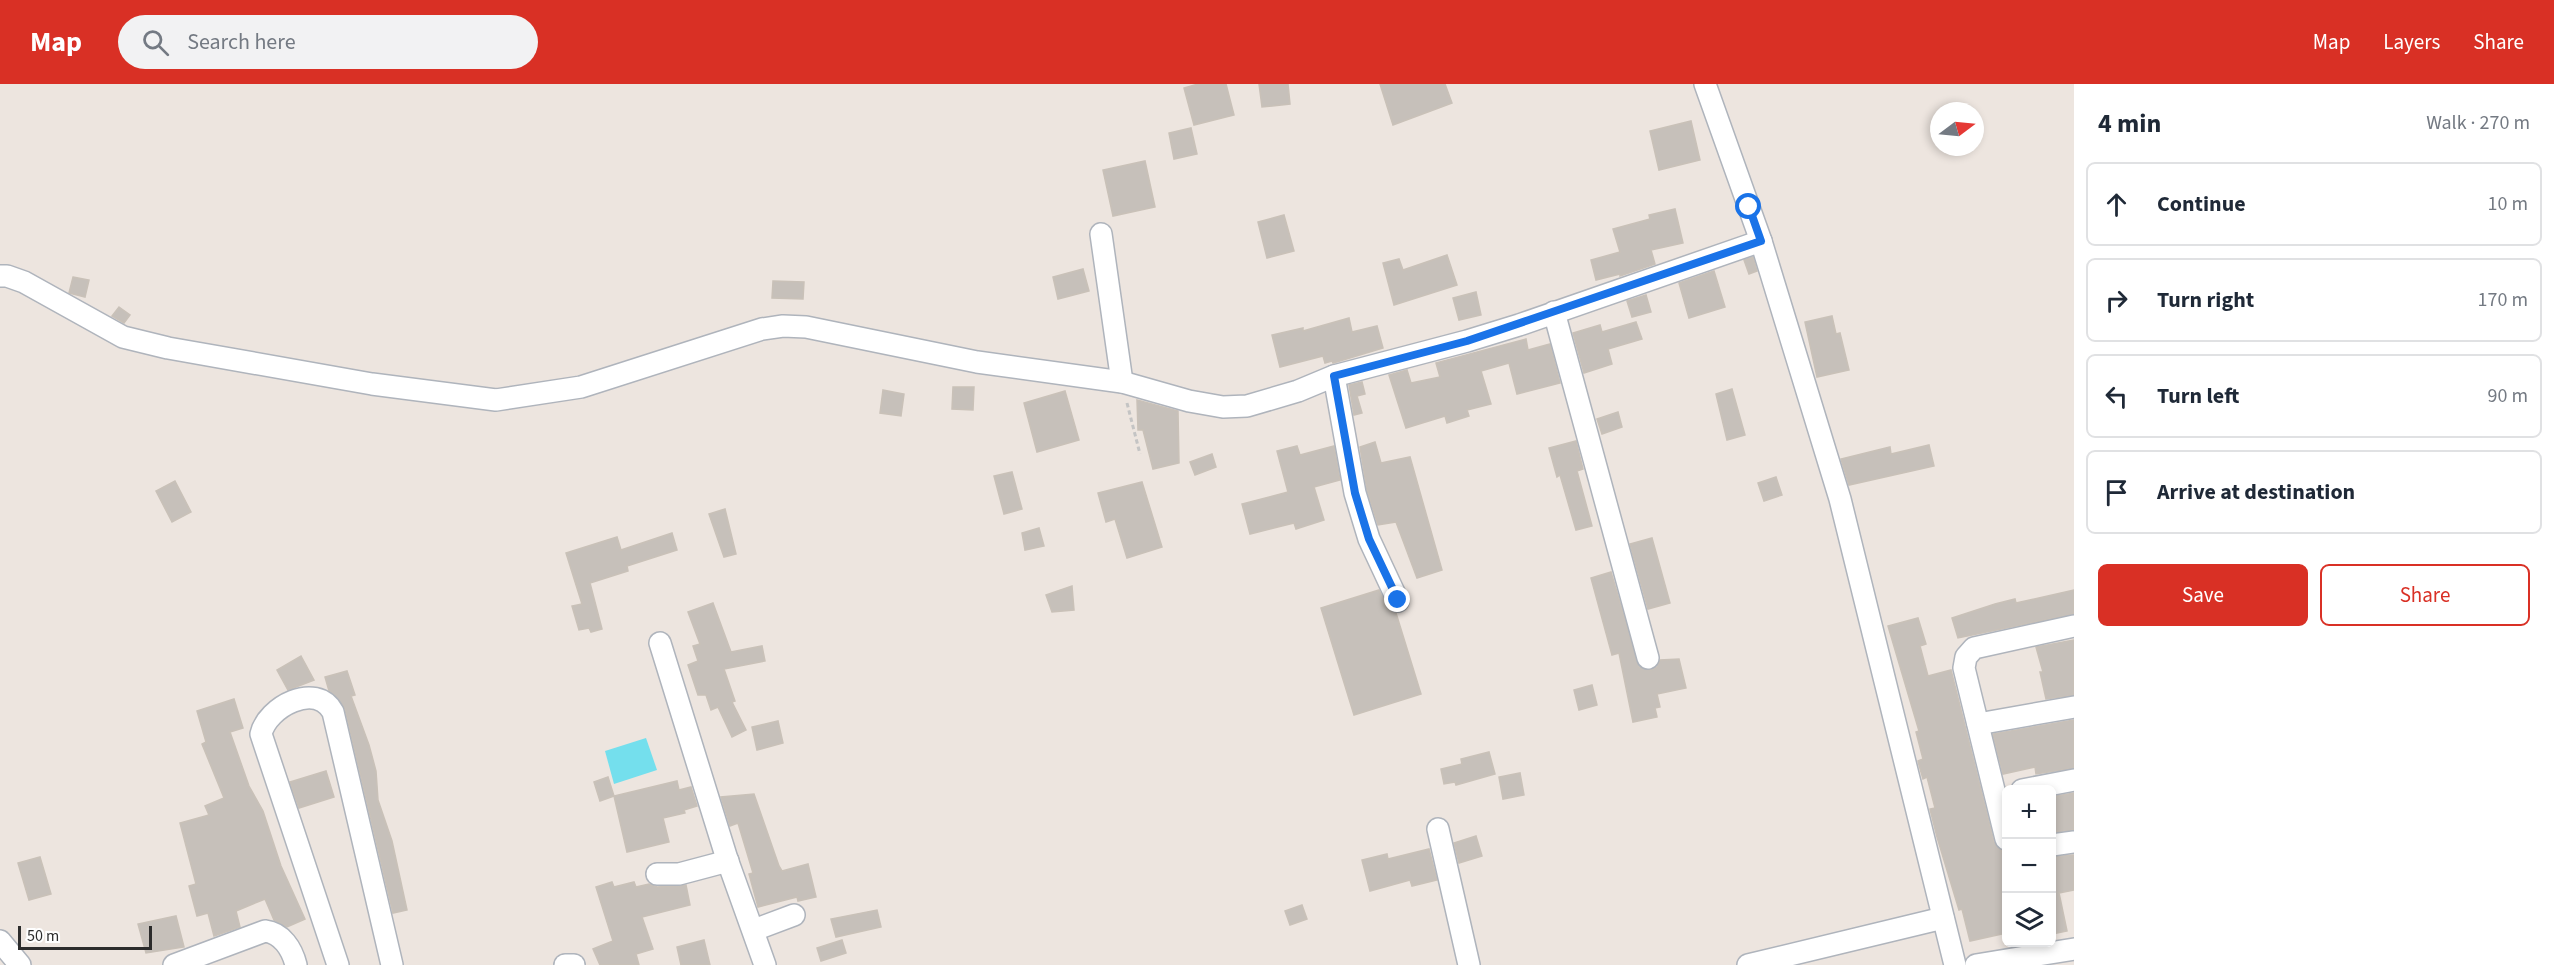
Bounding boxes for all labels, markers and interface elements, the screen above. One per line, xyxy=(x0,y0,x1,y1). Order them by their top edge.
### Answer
search box xyxy=(118,15,538,69)
text: Map xyxy=(30,22,82,62)
icon: search xyxy=(139,26,172,59)
text: Search here xyxy=(187,26,296,58)
text: Map xyxy=(2313,27,2350,57)
text: Layers xyxy=(2383,27,2440,57)
text: Share xyxy=(2473,27,2524,57)
north arrow xyxy=(1930,102,1984,156)
text: 4 min xyxy=(2098,105,2161,142)
text: Walk · 270 m xyxy=(2426,109,2530,137)
icon: ahead xyxy=(2100,188,2133,221)
text: Continue xyxy=(2157,188,2246,220)
text: 10 m xyxy=(2488,190,2528,218)
route start xyxy=(1735,193,1761,219)
icon: right xyxy=(2100,284,2133,317)
text: Turn right xyxy=(2157,284,2254,316)
text: 170 m xyxy=(2478,286,2528,314)
icon: left xyxy=(2100,380,2133,413)
text: Turn left xyxy=(2157,380,2239,412)
text: 90 m xyxy=(2488,382,2528,410)
icon: arrive xyxy=(2100,476,2133,509)
text: Arrive at destination xyxy=(2157,476,2355,508)
button: Save xyxy=(2098,564,2308,626)
button: Share xyxy=(2320,564,2530,626)
route end xyxy=(1384,586,1410,612)
map controls xyxy=(2002,785,2056,947)
button: + xyxy=(2002,785,2056,839)
button: − xyxy=(2002,839,2056,893)
button: layers xyxy=(2002,893,2056,947)
scale bar xyxy=(18,923,152,950)
text: 50 m xyxy=(27,925,59,947)

